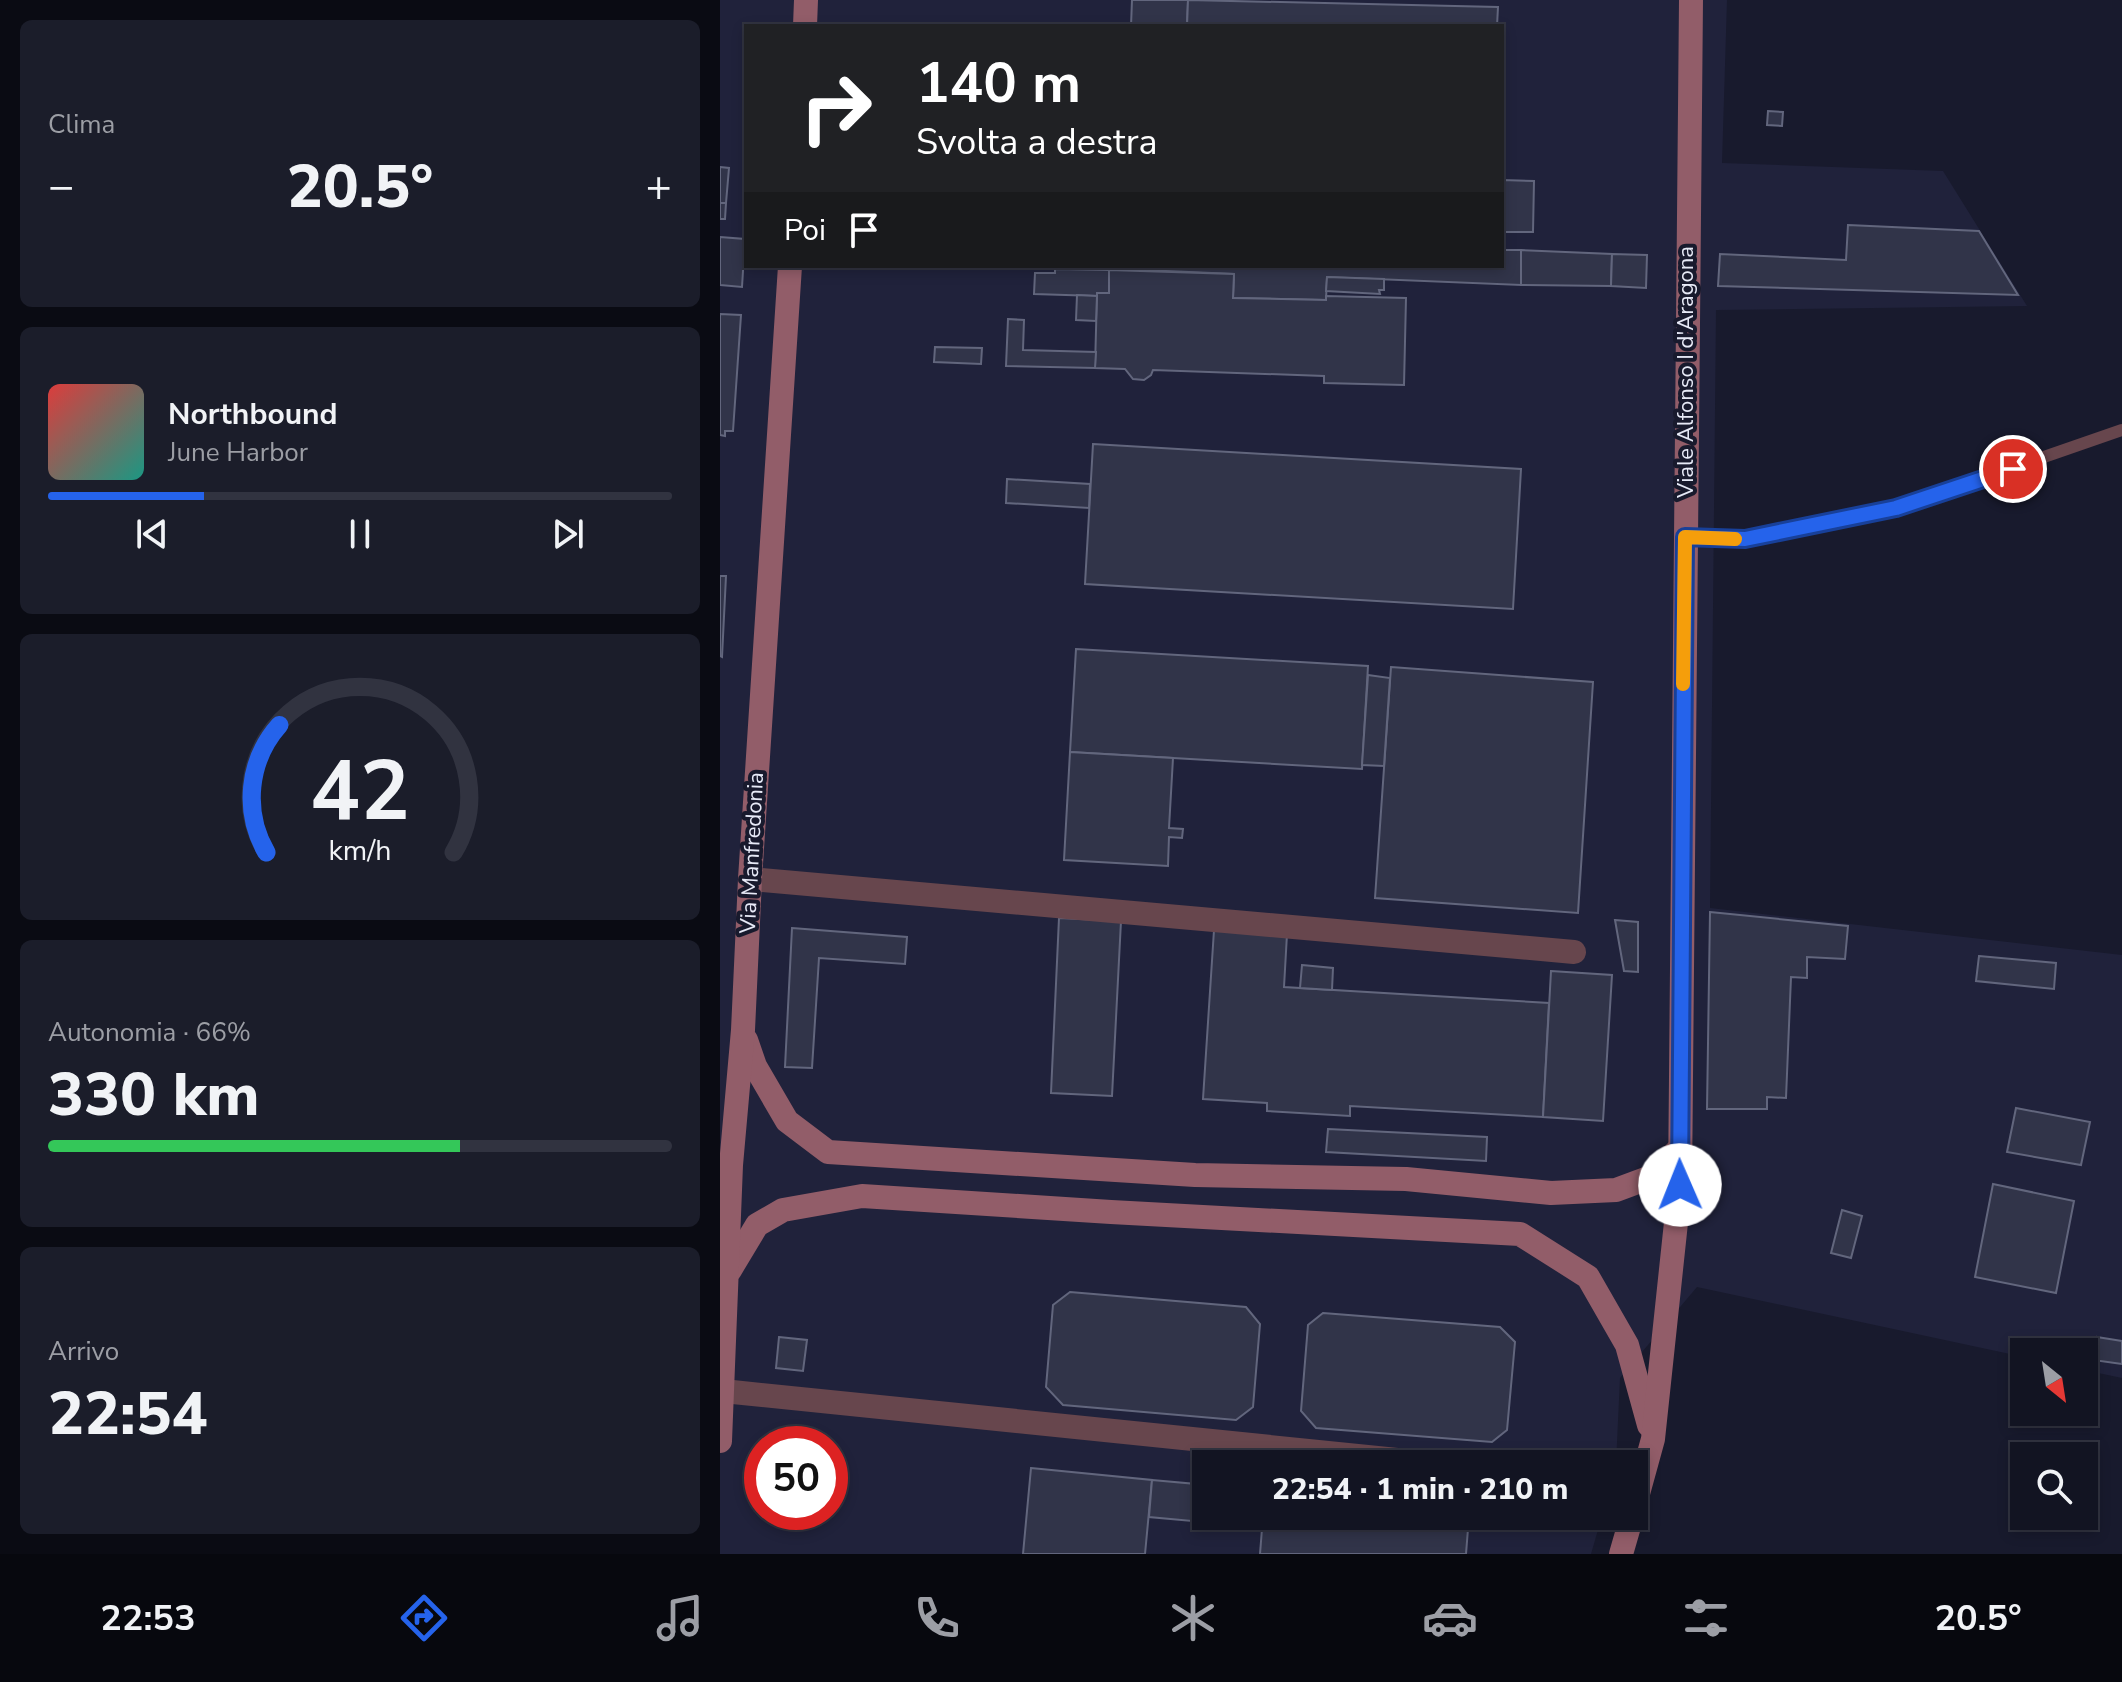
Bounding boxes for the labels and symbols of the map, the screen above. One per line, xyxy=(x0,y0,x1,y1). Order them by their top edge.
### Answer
street label: Viale Alfonso I d'Aragona xyxy=(1671,246,1701,499)
pin xyxy=(1979,435,2047,503)
street label: Via Manfredonia xyxy=(733,772,771,935)
position arrow xyxy=(1638,1143,1722,1227)
north arrow xyxy=(2010,1338,2098,1426)
speed limit sign: 50 xyxy=(744,1426,848,1530)

